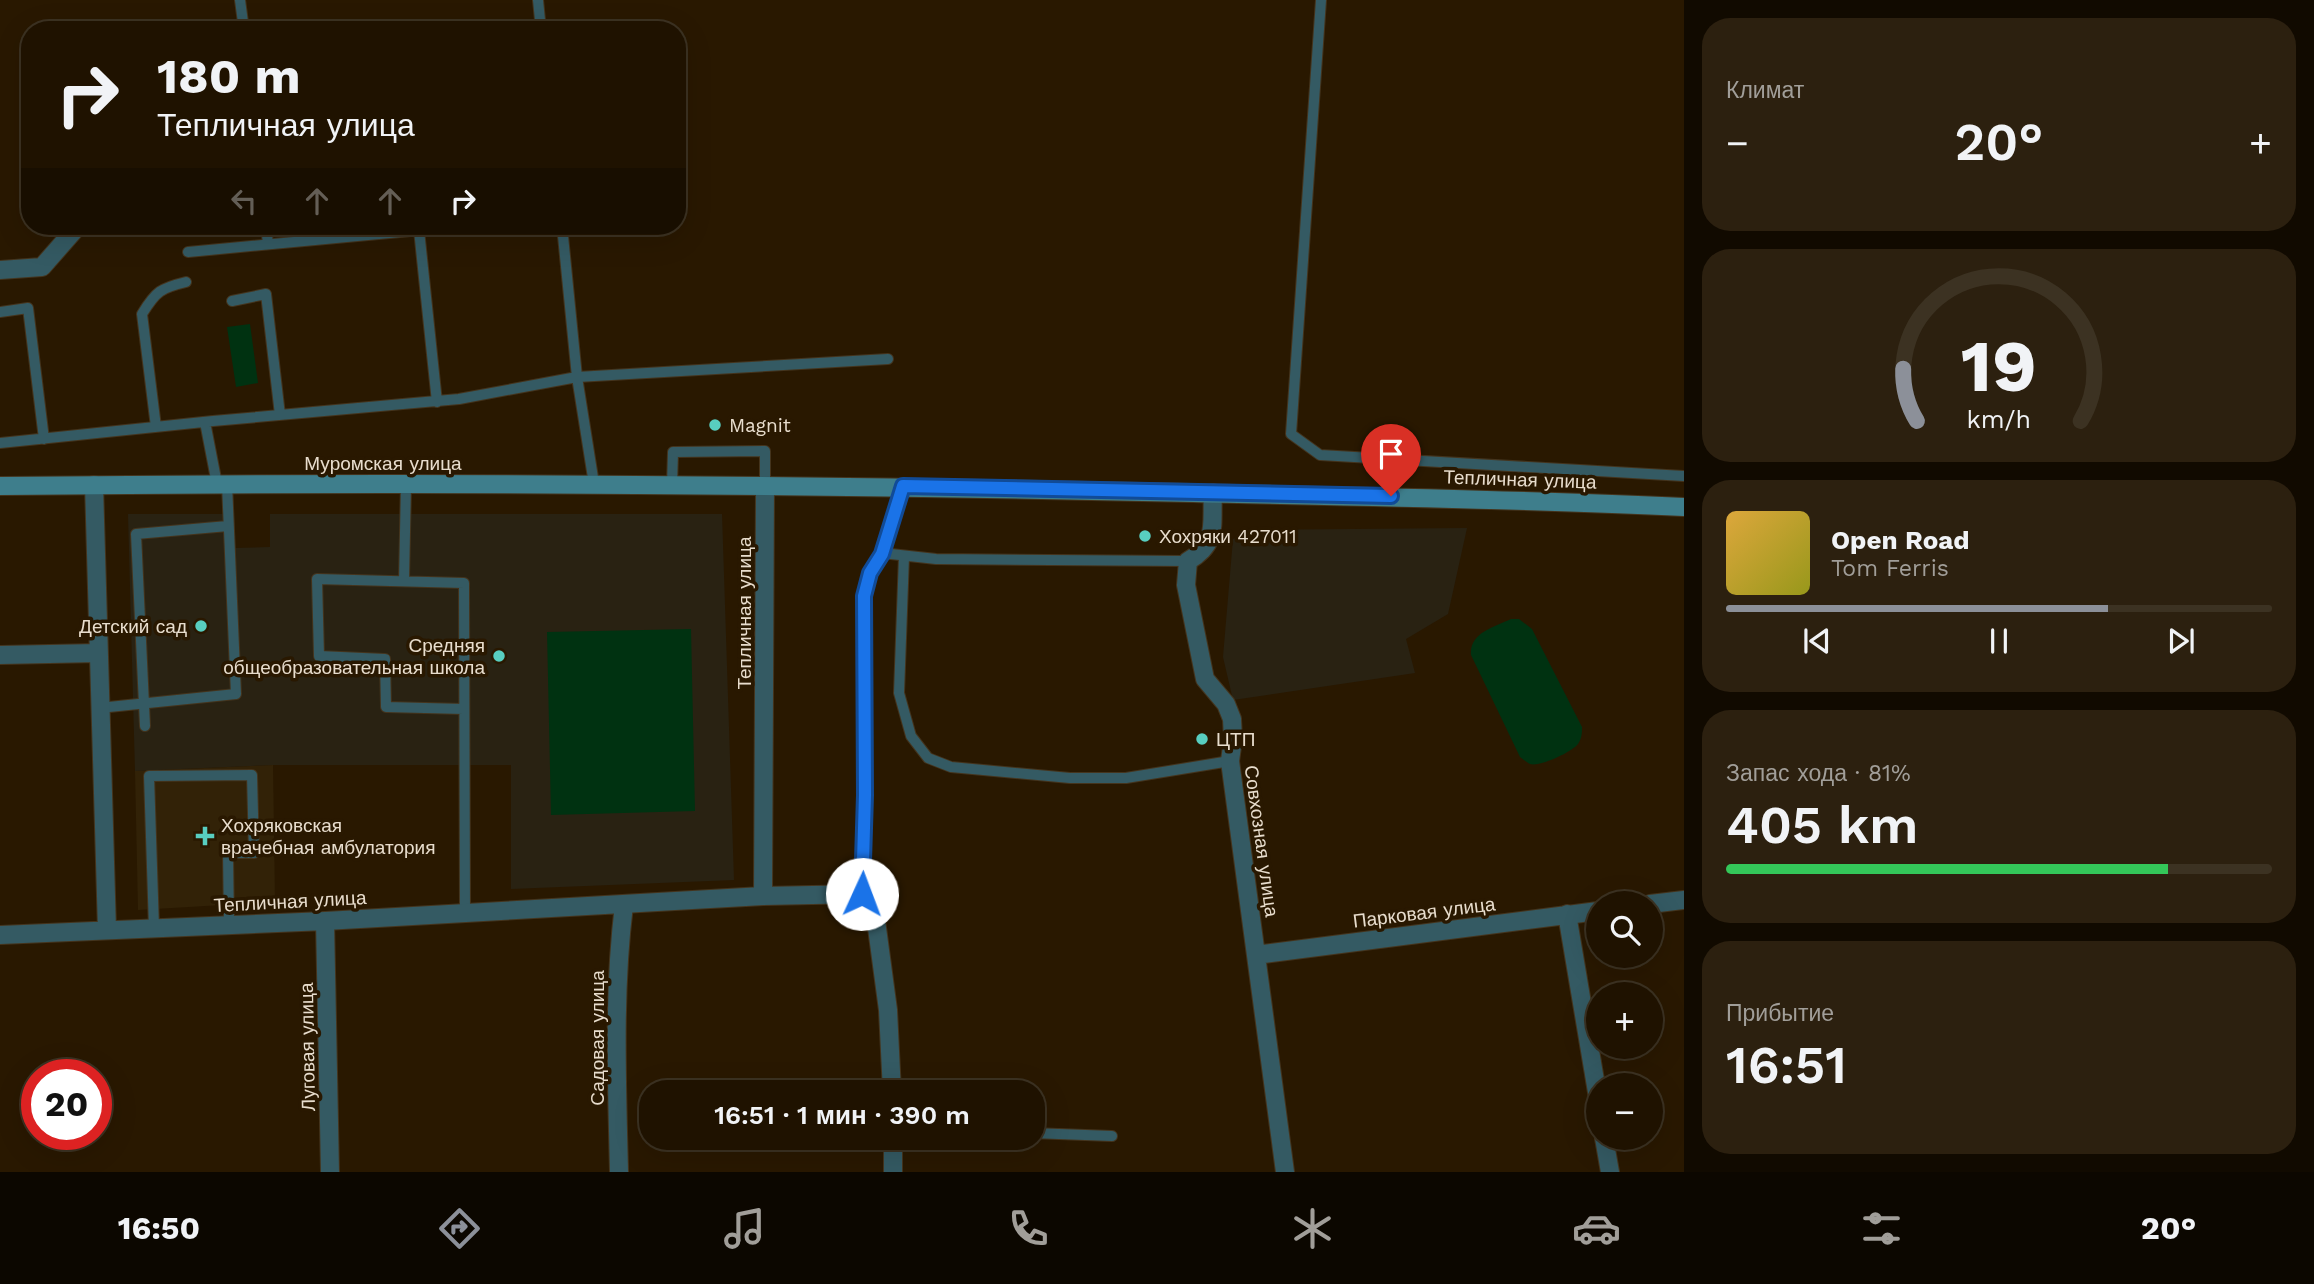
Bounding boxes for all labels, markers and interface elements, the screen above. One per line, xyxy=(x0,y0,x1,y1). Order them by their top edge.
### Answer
text: 180 m xyxy=(157,47,301,105)
icon: right xyxy=(42,49,133,140)
text: Климат xyxy=(1726,77,1804,104)
text: Тепличная улица xyxy=(157,106,415,144)
text: 20° xyxy=(1955,112,2043,173)
text: − xyxy=(1726,121,1749,165)
text: + xyxy=(2249,121,2272,165)
icon: left xyxy=(225,182,263,220)
icon: ahead xyxy=(298,182,336,220)
icon: ahead xyxy=(371,182,409,220)
icon: right xyxy=(444,182,482,220)
text: 19 xyxy=(1961,324,2037,410)
text: km/h xyxy=(1967,405,2031,434)
place label: Magnit xyxy=(729,414,791,437)
marker: Magnit xyxy=(707,417,723,433)
pin xyxy=(1361,424,1421,496)
icon: arrive xyxy=(1372,435,1410,473)
street label: Муромская улица xyxy=(304,452,462,475)
street label: Тепличная улица xyxy=(1443,465,1597,494)
place label: Хохряки 427011 xyxy=(1159,525,1297,548)
text: Open Road xyxy=(1831,525,1969,555)
marker: Хохряки 427011 xyxy=(1137,528,1153,544)
street label: Тепличная улица xyxy=(733,536,756,690)
text: Tom Ferris xyxy=(1831,555,1949,582)
place label: Детский сад xyxy=(79,615,187,638)
marker: Детский сад xyxy=(193,618,209,634)
icon: previous xyxy=(1798,622,1836,660)
icon: pause xyxy=(1980,622,2018,660)
icon: next xyxy=(2162,622,2200,660)
place label: Средняя общеобразовательная школа xyxy=(223,634,485,679)
marker: Средняя общеобразовательная школа xyxy=(491,648,507,664)
place label: ЦТП xyxy=(1216,728,1255,751)
marker: ЦТП xyxy=(1194,731,1210,747)
text: Запас хода · 81% xyxy=(1726,760,1911,787)
street label: Совхозная улица xyxy=(1239,764,1284,919)
text: 405 km xyxy=(1726,795,1918,856)
place label: Хохряковская врачебная амбулатория xyxy=(221,814,436,859)
marker: Хохряковская врачебная амбулатория xyxy=(195,826,215,846)
position arrow xyxy=(825,857,899,931)
street label: Тепличная улица xyxy=(213,886,367,917)
map controls xyxy=(1586,891,1663,1150)
button: search xyxy=(1586,891,1663,968)
street label: Парковая улица xyxy=(1352,892,1497,933)
street label: Садовая улица xyxy=(586,970,609,1106)
street label: Луговая улица xyxy=(295,982,320,1112)
button: + xyxy=(1586,982,1663,1059)
text: Прибытие xyxy=(1726,1000,1834,1027)
text: 16:51 xyxy=(1726,1035,1847,1096)
speed limit sign: 20 xyxy=(21,1059,112,1150)
button: − xyxy=(1586,1073,1663,1150)
text: 16:51 · 1 мин · 390 m xyxy=(714,1100,970,1130)
icon: directions xyxy=(435,1204,484,1253)
icon: music xyxy=(720,1204,769,1253)
icon: phone xyxy=(1004,1204,1053,1253)
icon: climate xyxy=(1288,1204,1337,1253)
icon: car xyxy=(1572,1204,1621,1253)
icon: filters xyxy=(1857,1204,1906,1253)
text: 16:50 xyxy=(118,1209,200,1247)
text: 20° xyxy=(2141,1209,2196,1247)

